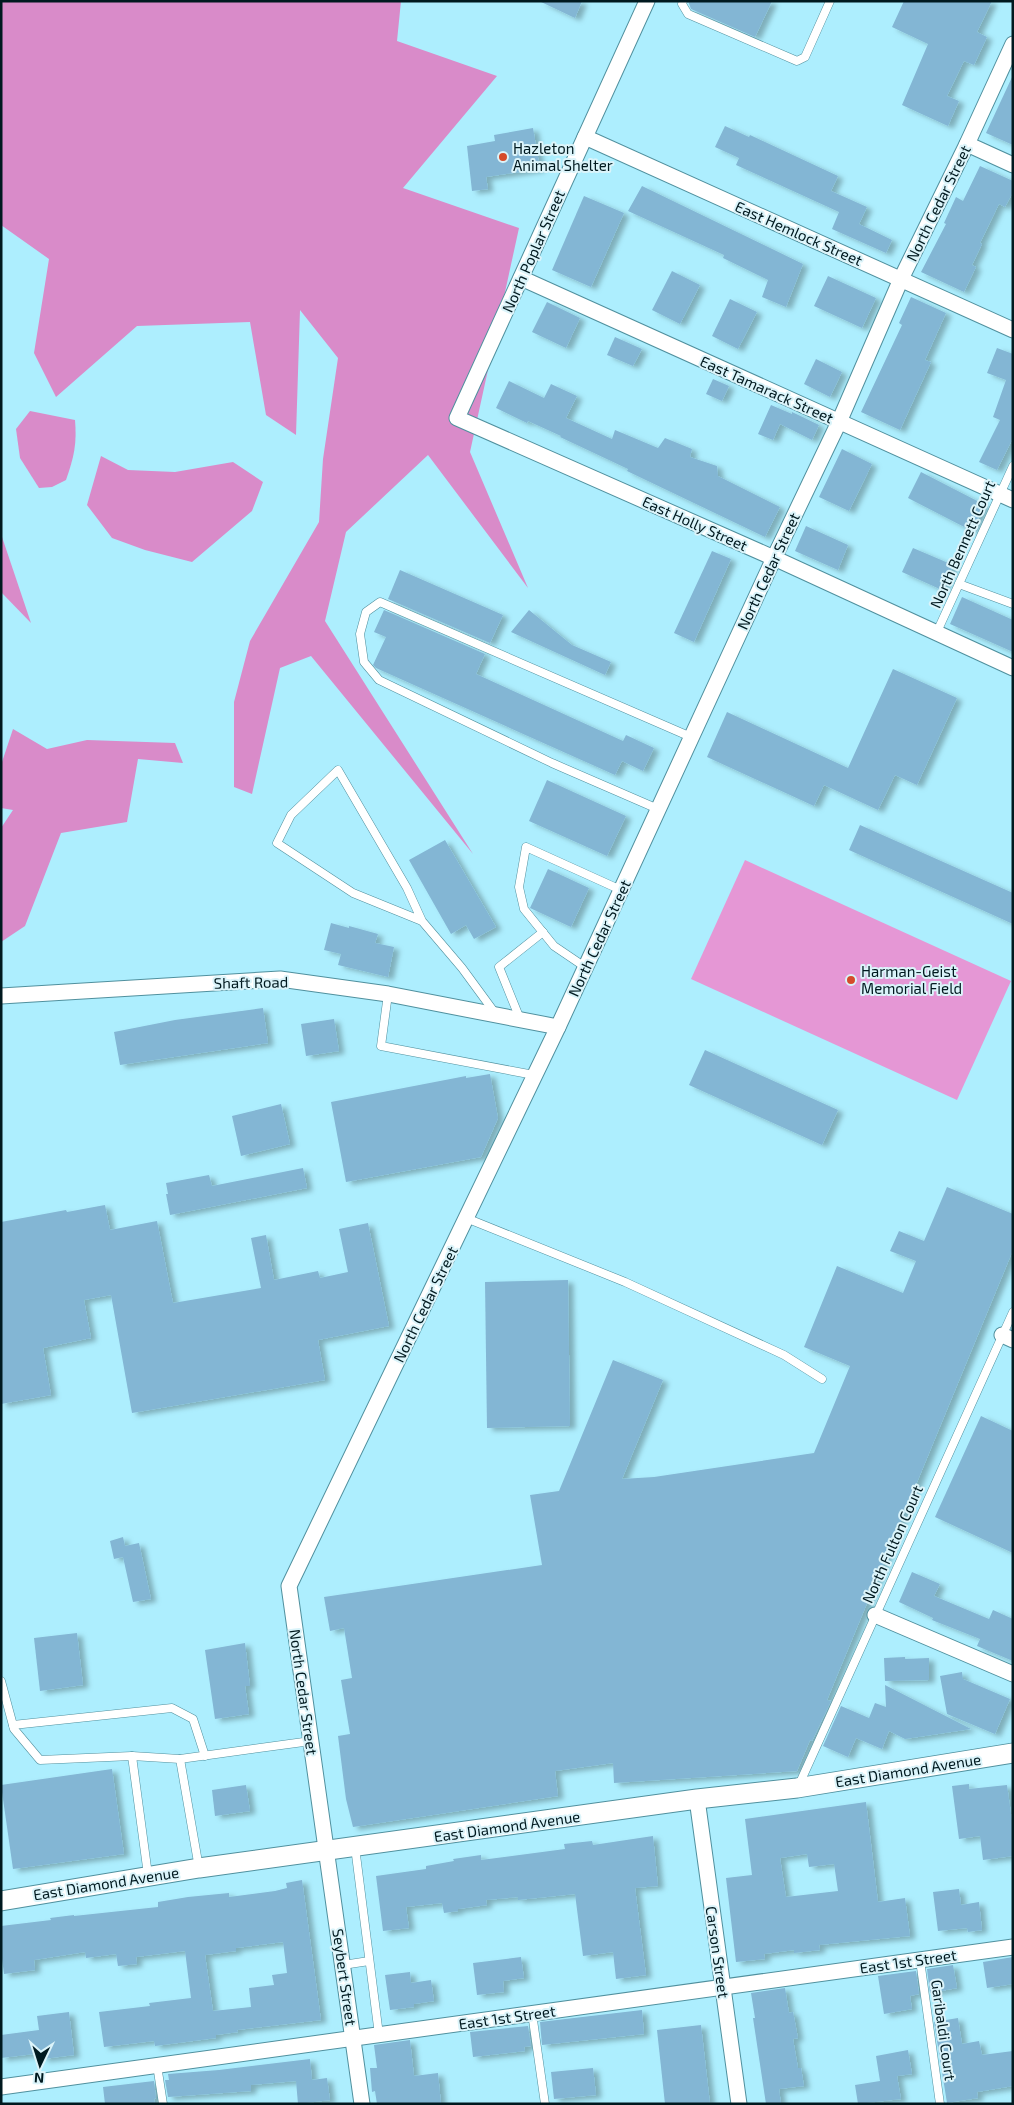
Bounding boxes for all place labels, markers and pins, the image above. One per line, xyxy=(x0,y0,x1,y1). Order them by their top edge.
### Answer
place label: Hazleton Animal Shelter xyxy=(513,139,613,174)
marker: Hazleton Animal Shelter xyxy=(497,151,509,163)
place label: Harman-Geist Memorial Field xyxy=(861,962,962,997)
marker: Harman-Geist Memorial Field xyxy=(845,974,857,986)

